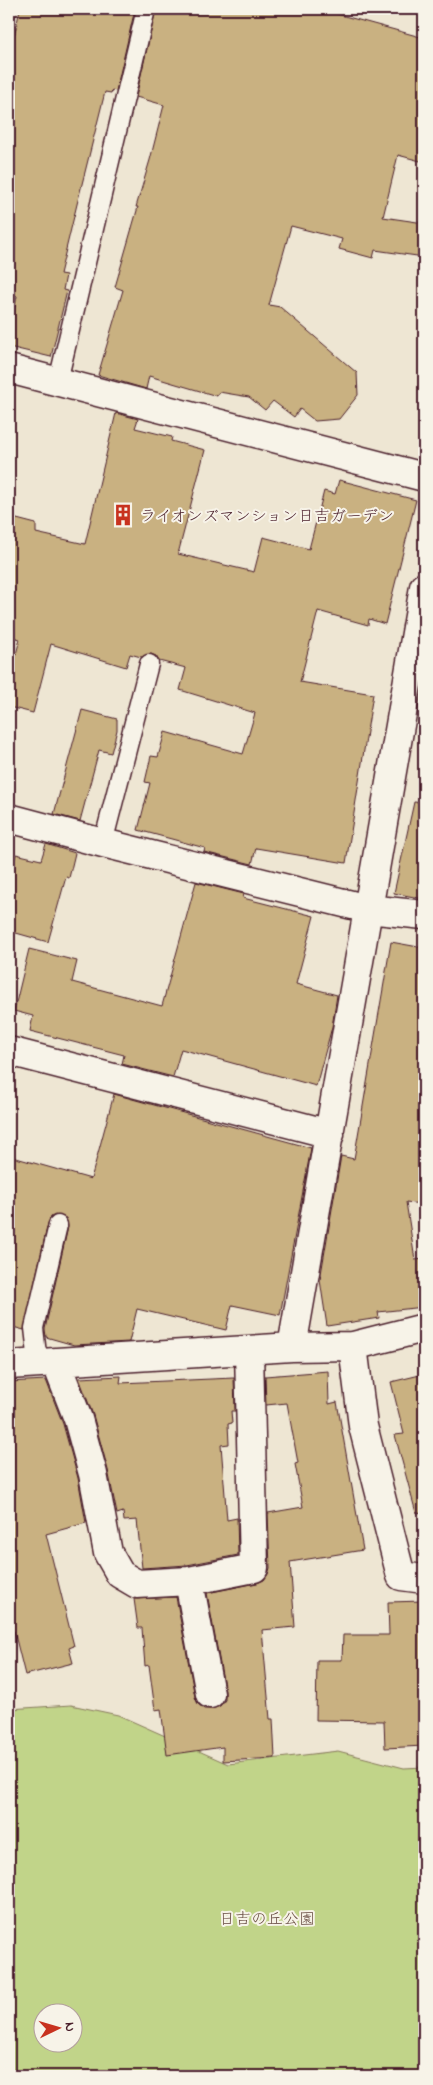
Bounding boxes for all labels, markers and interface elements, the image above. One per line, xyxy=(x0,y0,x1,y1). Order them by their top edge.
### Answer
building icon: ライオンズマンション日吉ガーデン xyxy=(110,502,136,528)
place label: ライオンズマンション日吉ガーデン xyxy=(140,505,394,529)
park label: 日吉の丘公園 xyxy=(219,1908,315,1932)
north arrow xyxy=(32,2002,82,2052)
text: N xyxy=(59,2021,80,2033)

